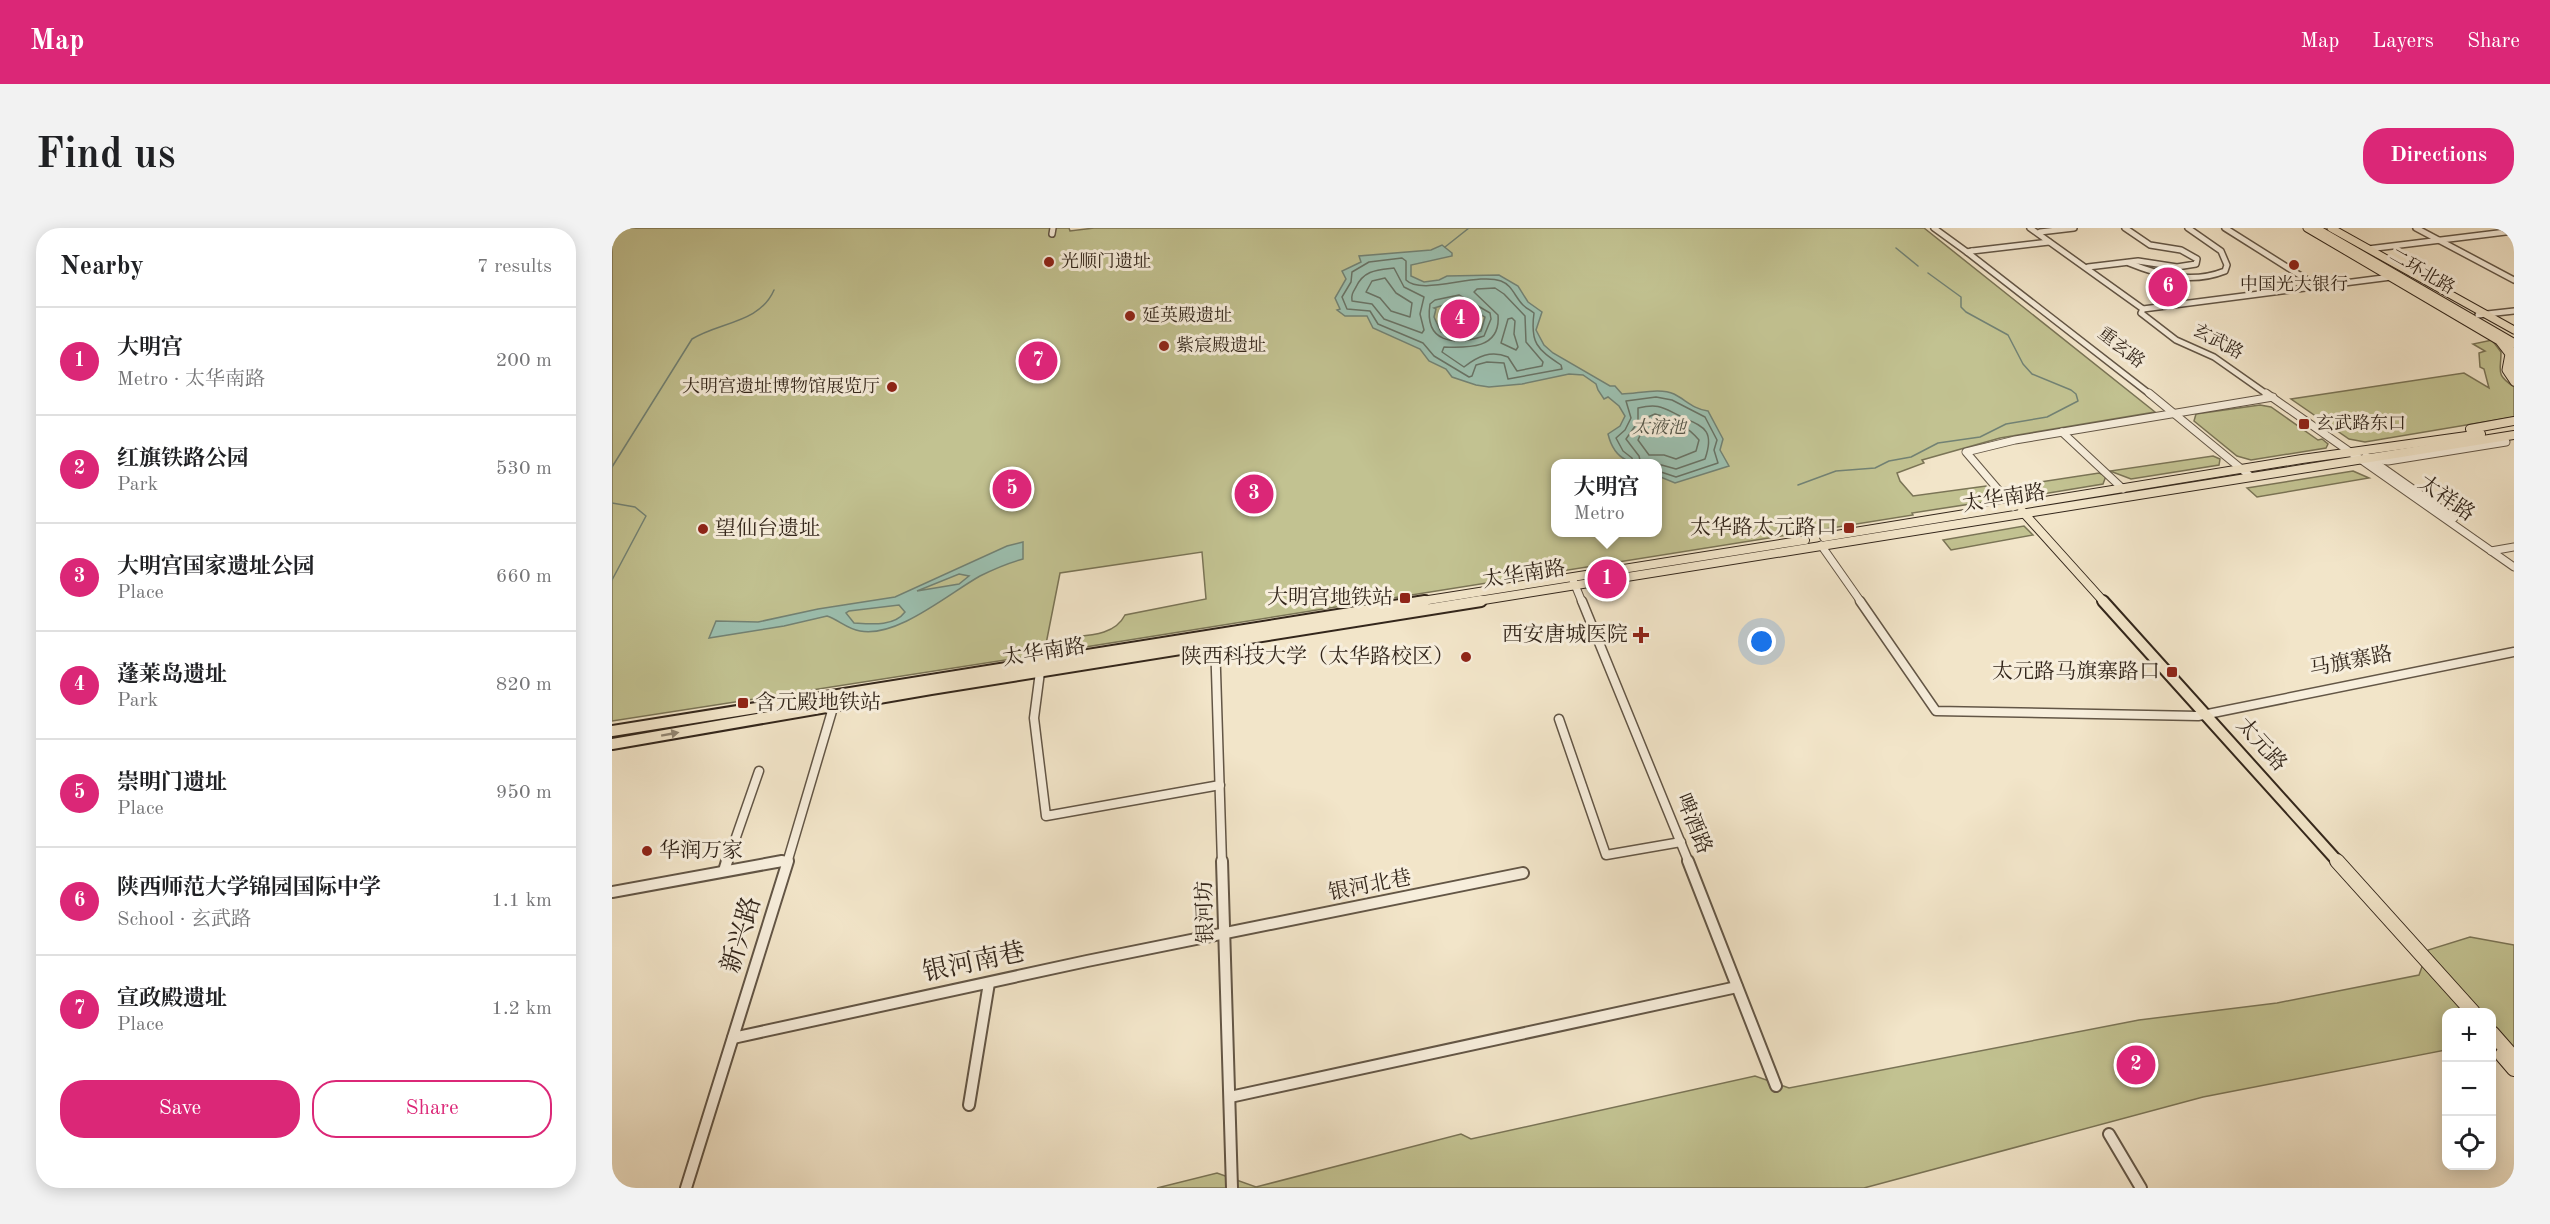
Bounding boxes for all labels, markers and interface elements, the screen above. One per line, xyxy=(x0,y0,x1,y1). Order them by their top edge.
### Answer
text: Map xyxy=(30,28,84,56)
text: Map xyxy=(2300,31,2339,52)
text: Layers xyxy=(2372,31,2434,52)
text: Share xyxy=(2467,31,2520,52)
button: Directions xyxy=(2363,128,2514,184)
text: Find us xyxy=(36,135,175,177)
street label: 二环北路 xyxy=(2386,244,2459,298)
place label: 光顺门遗址 xyxy=(1061,251,1151,271)
text: Nearby xyxy=(60,254,144,280)
marker: 光顺门遗址 xyxy=(1042,255,1056,269)
text: 7 results xyxy=(477,257,552,277)
marker: 中国光大银行 xyxy=(2287,258,2301,272)
pin: 6 xyxy=(2148,264,2188,310)
place label: 中国光大银行 xyxy=(2240,274,2348,294)
pin: 4 xyxy=(1440,296,1480,341)
place label: 延英殿遗址 xyxy=(1142,305,1232,325)
marker: 延英殿遗址 xyxy=(1123,309,1137,323)
street label: 玄武路 xyxy=(2190,320,2247,363)
street label: 重玄路 xyxy=(2094,323,2149,372)
place label: 紫宸殿遗址 xyxy=(1176,335,1266,355)
text: 大明宫 xyxy=(117,337,183,359)
pin: 7 xyxy=(1018,338,1058,384)
marker: 紫宸殿遗址 xyxy=(1157,339,1171,353)
text: 1 xyxy=(74,351,85,371)
text: 200 m xyxy=(496,351,552,371)
text: Metro · 太华南路 xyxy=(117,370,265,390)
place label: 大明宫遗址博物馆展览厅 xyxy=(682,376,880,396)
marker: 大明宫遗址博物馆展览厅 xyxy=(885,380,899,394)
place label: 玄武路东口 xyxy=(2316,413,2406,433)
water label: 太液池 xyxy=(1632,417,1688,437)
marker: 玄武路东口 xyxy=(2297,417,2311,431)
text: 红旗铁路公园 xyxy=(117,448,249,470)
text: 2 xyxy=(74,459,85,479)
text: 530 m xyxy=(496,459,552,479)
popup xyxy=(1551,459,1662,537)
pin: 5 xyxy=(992,466,1032,512)
street label: 太祥路 xyxy=(2414,471,2479,526)
pin: 3 xyxy=(1234,472,1274,516)
text: Park xyxy=(117,475,158,495)
text: 大明宫 xyxy=(1573,477,1640,499)
street label: 太华南路 xyxy=(1961,480,2047,516)
text: Metro xyxy=(1573,504,1625,524)
place label: 太华路太元路口 xyxy=(1690,516,1837,539)
place label: 望仙台遗址 xyxy=(715,517,820,540)
marker: 太华路太元路口 xyxy=(1842,521,1856,535)
marker: 望仙台遗址 xyxy=(696,522,710,536)
text: 大明宫国家遗址公园 xyxy=(117,556,315,578)
street label: 太华南路 xyxy=(1481,556,1567,592)
pin: 1 xyxy=(1588,556,1626,602)
text: 3 xyxy=(74,567,85,587)
text: 660 m xyxy=(496,567,552,587)
text: Place xyxy=(117,583,164,603)
place label: 大明宫地铁站 xyxy=(1267,586,1393,609)
marker: 大明宫地铁站 xyxy=(1398,591,1412,605)
place label: 西安唐城医院 xyxy=(1502,623,1628,646)
marker: 西安唐城医院 xyxy=(1632,626,1650,644)
your location xyxy=(1747,627,1776,656)
street label: 太华南路 xyxy=(1001,634,1087,670)
street label: 马旗寨路 xyxy=(2307,642,2394,680)
place label: 陕西科技大学（太华路校区） xyxy=(1181,645,1454,668)
marker: 陕西科技大学（太华路校区） xyxy=(1459,650,1473,664)
place label: 太元路马旗寨路口 xyxy=(1992,660,2160,683)
text: 蓬莱岛遗址 xyxy=(117,664,227,686)
marker: 太元路马旗寨路口 xyxy=(2165,665,2179,679)
text: 4 xyxy=(74,675,85,695)
text: 820 m xyxy=(496,675,552,695)
text: Park xyxy=(117,691,158,711)
place label: 含元殿地铁站 xyxy=(755,691,881,714)
marker: 含元殿地铁站 xyxy=(736,696,750,710)
street label: 太元路 xyxy=(2232,713,2291,775)
one-way arrow xyxy=(660,729,679,738)
text: 崇明门遗址 xyxy=(117,772,227,794)
text: 5 xyxy=(74,783,85,803)
text: 950 m xyxy=(496,783,552,803)
street label: 啤酒路 xyxy=(1671,790,1716,857)
text: Place xyxy=(117,799,164,819)
place label: 华润万家 xyxy=(659,839,743,862)
marker: 华润万家 xyxy=(640,844,654,858)
street label: 银河北巷 xyxy=(1326,866,1413,904)
text: 陕西师范大学锦园国际中学 xyxy=(117,877,381,899)
street label: 银河坊 xyxy=(1192,880,1218,944)
text: 6 xyxy=(74,891,85,911)
text: 1.1 km xyxy=(491,891,552,911)
street label: 新兴路 xyxy=(716,893,766,976)
text: School · 玄武路 xyxy=(117,910,251,930)
street label: 银河南巷 xyxy=(920,938,1028,987)
text: 宣政殿遗址 xyxy=(117,988,227,1010)
text: 7 xyxy=(74,999,85,1019)
text: 1.2 km xyxy=(491,999,552,1019)
map controls xyxy=(2442,1008,2496,1170)
button: + xyxy=(2442,1008,2496,1062)
text: Place xyxy=(117,1015,164,1035)
pin: 2 xyxy=(2116,1042,2156,1088)
button: − xyxy=(2442,1062,2496,1116)
button: Save xyxy=(60,1080,300,1138)
button: Share xyxy=(312,1080,552,1138)
button: locate xyxy=(2442,1116,2496,1170)

